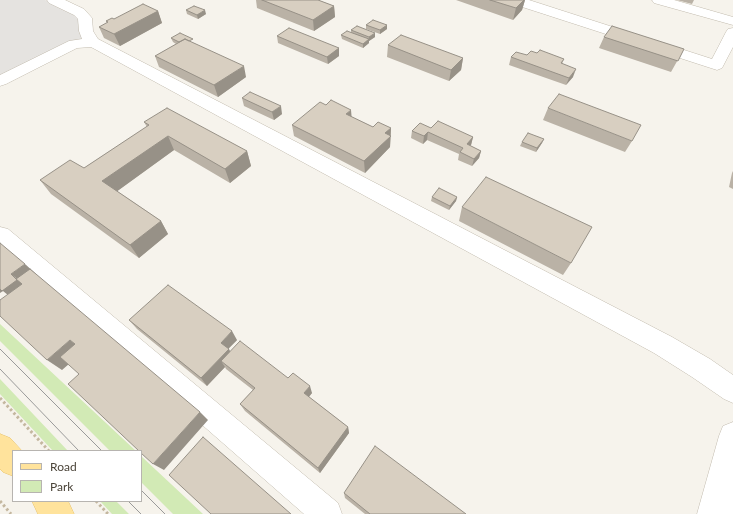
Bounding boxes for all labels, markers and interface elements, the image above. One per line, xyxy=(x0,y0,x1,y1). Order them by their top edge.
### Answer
legend xyxy=(12,450,142,502)
text: Road xyxy=(50,459,77,474)
text: Park xyxy=(50,479,73,494)

